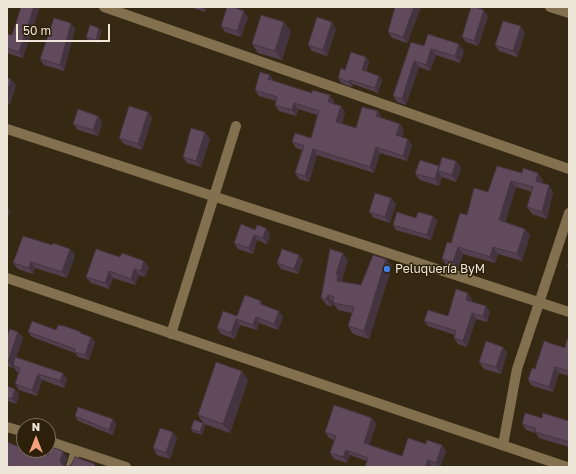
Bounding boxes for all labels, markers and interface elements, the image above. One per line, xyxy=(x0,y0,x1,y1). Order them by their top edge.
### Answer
scale bar xyxy=(18,16,112,42)
text: 50 m xyxy=(23,23,51,38)
place label: Peluquería ByM xyxy=(395,262,485,276)
marker: Peluquería ByM xyxy=(382,264,392,274)
north arrow xyxy=(16,418,56,458)
text: N xyxy=(32,420,40,433)

